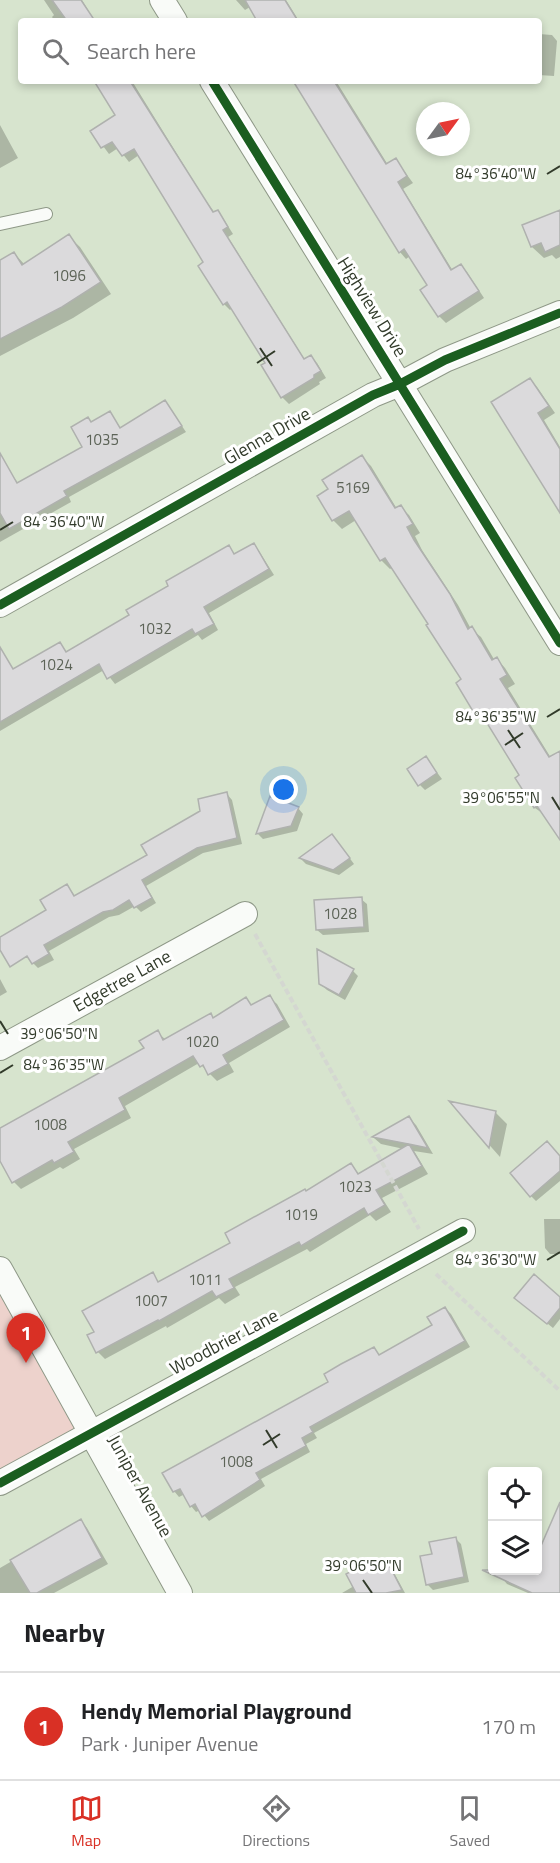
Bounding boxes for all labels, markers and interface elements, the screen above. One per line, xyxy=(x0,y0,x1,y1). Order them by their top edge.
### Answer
search box xyxy=(18,18,542,84)
text: Search here xyxy=(87,34,196,68)
icon: search xyxy=(39,35,72,68)
north arrow xyxy=(416,102,470,156)
text: 84°36'40"W xyxy=(456,162,536,185)
street label: Highview Drive xyxy=(331,251,414,362)
house number: 1096 xyxy=(52,264,86,287)
street label: Glenna Drive xyxy=(218,400,315,471)
house number: 1035 xyxy=(85,428,119,451)
house number: 5169 xyxy=(336,476,370,499)
text: 84°36'40"W xyxy=(24,510,104,533)
house number: 1032 xyxy=(138,617,172,640)
house number: 1024 xyxy=(39,653,73,676)
text: 84°36'35"W xyxy=(456,705,536,728)
your location xyxy=(269,775,298,804)
text: 39°06'55"N xyxy=(462,786,540,809)
house number: 1028 xyxy=(323,902,357,925)
street label: Edgetree Lane xyxy=(68,942,176,1019)
text: 39°06'50"N xyxy=(20,1022,98,1045)
house number: 1020 xyxy=(185,1030,219,1053)
text: 84°36'35"W xyxy=(24,1053,104,1076)
house number: 1008 xyxy=(33,1113,67,1136)
house number: 1023 xyxy=(338,1175,372,1198)
house number: 1019 xyxy=(284,1203,318,1226)
text: 84°36'30"W xyxy=(456,1248,536,1271)
house number: 1011 xyxy=(188,1268,222,1291)
house number: 1007 xyxy=(134,1289,168,1312)
street label: Woodbrier Lane xyxy=(165,1302,283,1382)
pin: 1 xyxy=(6,1314,46,1363)
street label: Juniper Avenue xyxy=(101,1430,180,1542)
house number: 1008 xyxy=(219,1450,253,1473)
map controls xyxy=(488,1467,542,1575)
button: locate xyxy=(488,1467,542,1521)
button: layers xyxy=(488,1521,542,1575)
text: 39°06'50"N xyxy=(324,1554,402,1577)
text: Nearby xyxy=(24,1613,105,1652)
text: Hendy Memorial Playground xyxy=(81,1694,352,1728)
text: 1 xyxy=(38,1711,49,1742)
text: 170 m xyxy=(481,1711,536,1742)
text: Park · Juniper Avenue xyxy=(81,1728,258,1759)
tab: Map xyxy=(70,1792,103,1852)
tab: Directions xyxy=(242,1792,310,1852)
tab: Saved xyxy=(450,1792,490,1852)

